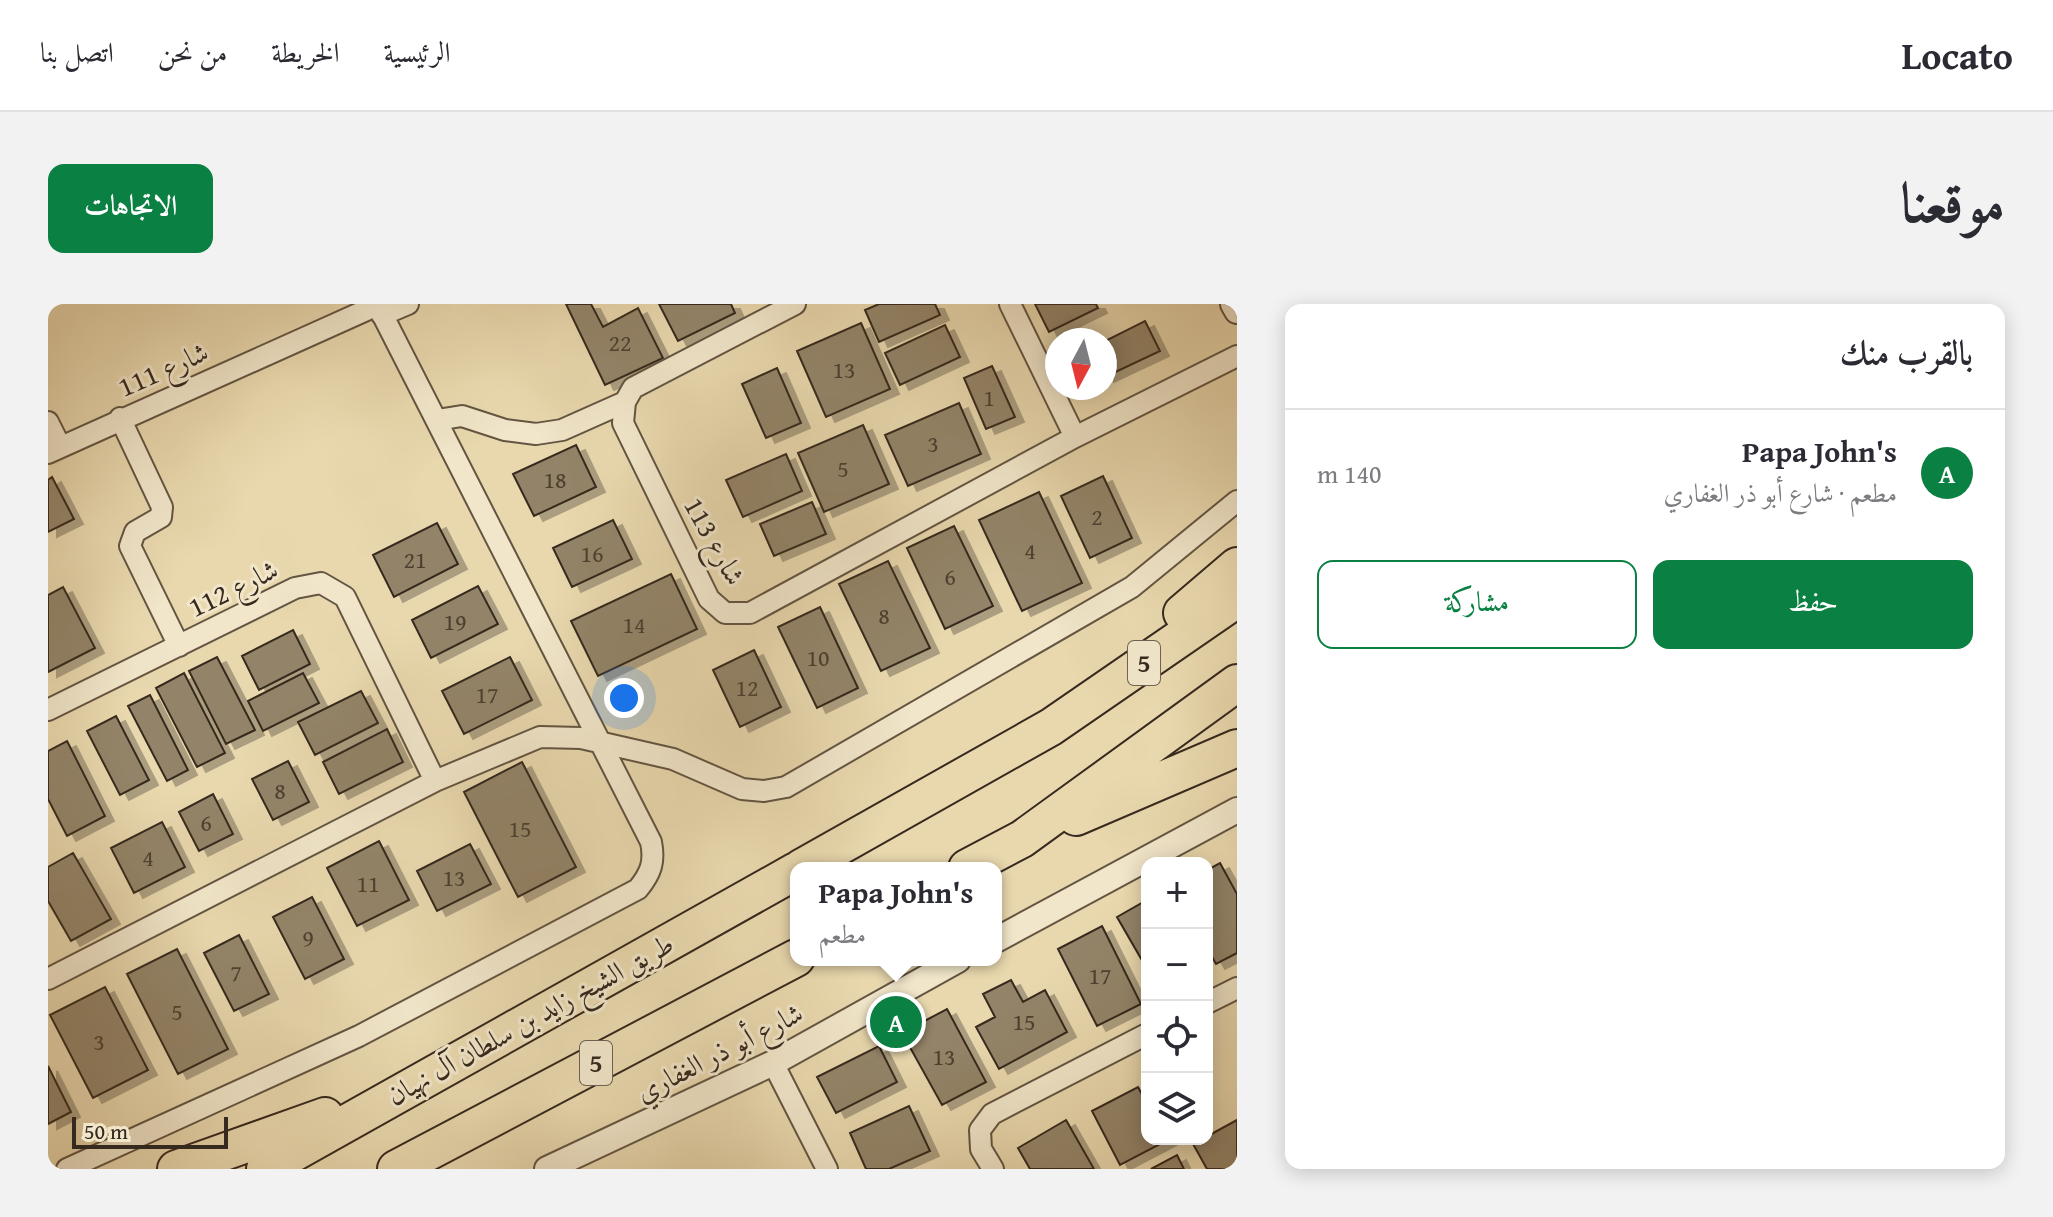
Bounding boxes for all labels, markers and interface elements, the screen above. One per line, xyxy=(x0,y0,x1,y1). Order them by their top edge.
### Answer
text: Locato xyxy=(1901,27,2013,83)
text: اتصل بنا xyxy=(40,31,114,72)
text: من نحن xyxy=(158,31,227,72)
text: الخريطة xyxy=(271,31,339,72)
text: الرئيسية xyxy=(383,31,451,72)
text: موقعنا xyxy=(1900,160,2005,243)
button: الاتجاهات xyxy=(48,164,213,253)
house number: 22 xyxy=(608,325,632,360)
text: بالقرب منك xyxy=(1840,327,1973,376)
north arrow xyxy=(1045,328,1117,400)
street label: شارع 111 xyxy=(111,330,216,410)
house number: 13 xyxy=(832,352,856,387)
house number: 1 xyxy=(983,380,995,415)
house number: 3 xyxy=(927,426,939,461)
text: Papa John's xyxy=(1742,429,1897,473)
house number: 5 xyxy=(837,451,849,486)
text: 140 m xyxy=(1317,454,1382,493)
text: A xyxy=(1939,454,1955,493)
house number: 18 xyxy=(543,462,567,497)
text: مطعم · شارع أبو ذر الغفاري xyxy=(1664,473,1897,512)
street label: شارع 113 xyxy=(671,489,756,594)
house number: 2 xyxy=(1091,499,1103,534)
house number: 4 xyxy=(1024,533,1036,568)
house number: 16 xyxy=(580,536,604,571)
house number: 21 xyxy=(403,542,427,577)
street label: شارع 112 xyxy=(181,548,286,630)
house number: 6 xyxy=(944,559,956,594)
button: مشاركة xyxy=(1317,560,1637,649)
button: حفظ xyxy=(1653,560,1973,649)
house number: 8 xyxy=(878,598,890,633)
house number: 19 xyxy=(443,604,467,639)
house number: 14 xyxy=(622,607,646,642)
house number: 10 xyxy=(806,640,830,675)
road number: 5 xyxy=(1128,641,1160,685)
house number: 12 xyxy=(735,670,759,705)
house number: 17 xyxy=(475,677,499,712)
your location xyxy=(604,678,644,718)
house number: 8 xyxy=(274,773,286,808)
house number: 6 xyxy=(200,805,212,840)
house number: 15 xyxy=(508,811,532,846)
house number: 4 xyxy=(142,840,154,875)
map controls xyxy=(1141,857,1213,1145)
button: + xyxy=(1141,857,1213,929)
house number: 13 xyxy=(442,860,466,895)
popup xyxy=(790,862,1002,966)
house number: 11 xyxy=(356,866,380,901)
text: Papa John's xyxy=(819,870,973,914)
text: مطعم xyxy=(819,914,866,953)
house number: 9 xyxy=(302,920,314,955)
street label: طريق الشيخ زايد بن سلطان آل نهيان xyxy=(379,922,683,1119)
button: − xyxy=(1141,929,1213,1001)
house number: 7 xyxy=(230,955,242,990)
house number: 17 xyxy=(1088,958,1112,993)
street label: شارع أبو ذر الغفاري xyxy=(628,992,812,1115)
pin: A xyxy=(870,992,922,1052)
house number: 5 xyxy=(171,994,183,1029)
button: locate xyxy=(1141,1001,1213,1073)
house number: 15 xyxy=(1012,1004,1036,1039)
house number: 3 xyxy=(93,1024,105,1059)
house number: 13 xyxy=(932,1039,956,1074)
road number: 5 xyxy=(580,1041,612,1085)
button: layers xyxy=(1141,1073,1213,1145)
scale bar xyxy=(72,1113,228,1149)
text: 50 m xyxy=(84,1115,128,1147)

